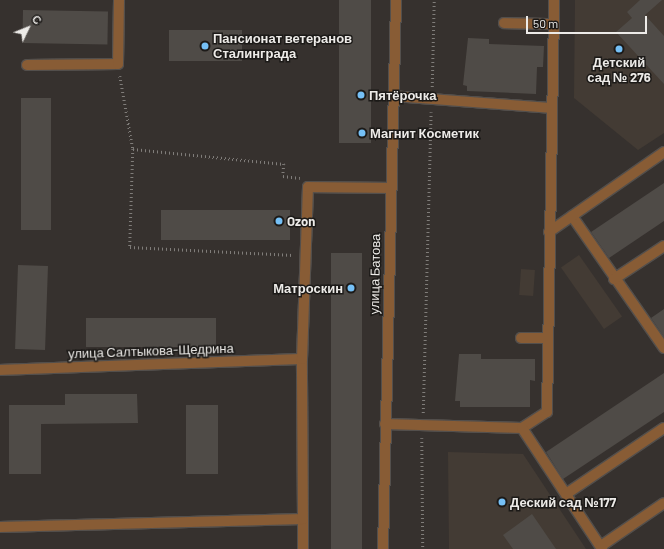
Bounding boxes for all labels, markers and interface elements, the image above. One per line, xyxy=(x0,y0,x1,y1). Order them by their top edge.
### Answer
north arrow xyxy=(8,8,48,48)
scale bar xyxy=(528,8,649,34)
text: С xyxy=(30,12,45,27)
text: 50 m xyxy=(533,16,558,30)
place label: Пансионат ветеранов Сталинграда xyxy=(213,31,352,62)
marker: Пансионат ветеранов Сталинграда xyxy=(200,41,210,51)
marker: Детский сад № 276 xyxy=(614,44,624,54)
place label: Детский сад № 276 xyxy=(587,55,651,86)
place label: Пятёрочка xyxy=(369,87,436,103)
marker: Пятёрочка xyxy=(356,90,366,100)
place label: Магнит Косметик xyxy=(370,125,479,141)
marker: Магнит Косметик xyxy=(357,128,367,138)
place label: Ozon xyxy=(287,213,315,229)
marker: Ozon xyxy=(274,216,284,226)
street label: улица Батова xyxy=(366,233,384,315)
place label: Матроскин xyxy=(273,280,343,296)
marker: Матроскин xyxy=(346,283,356,293)
street label: улица Салтыкова-Щедрина xyxy=(68,340,234,362)
place label: Деский сад №177 xyxy=(510,494,616,510)
marker: Деский сад №177 xyxy=(497,497,507,507)

